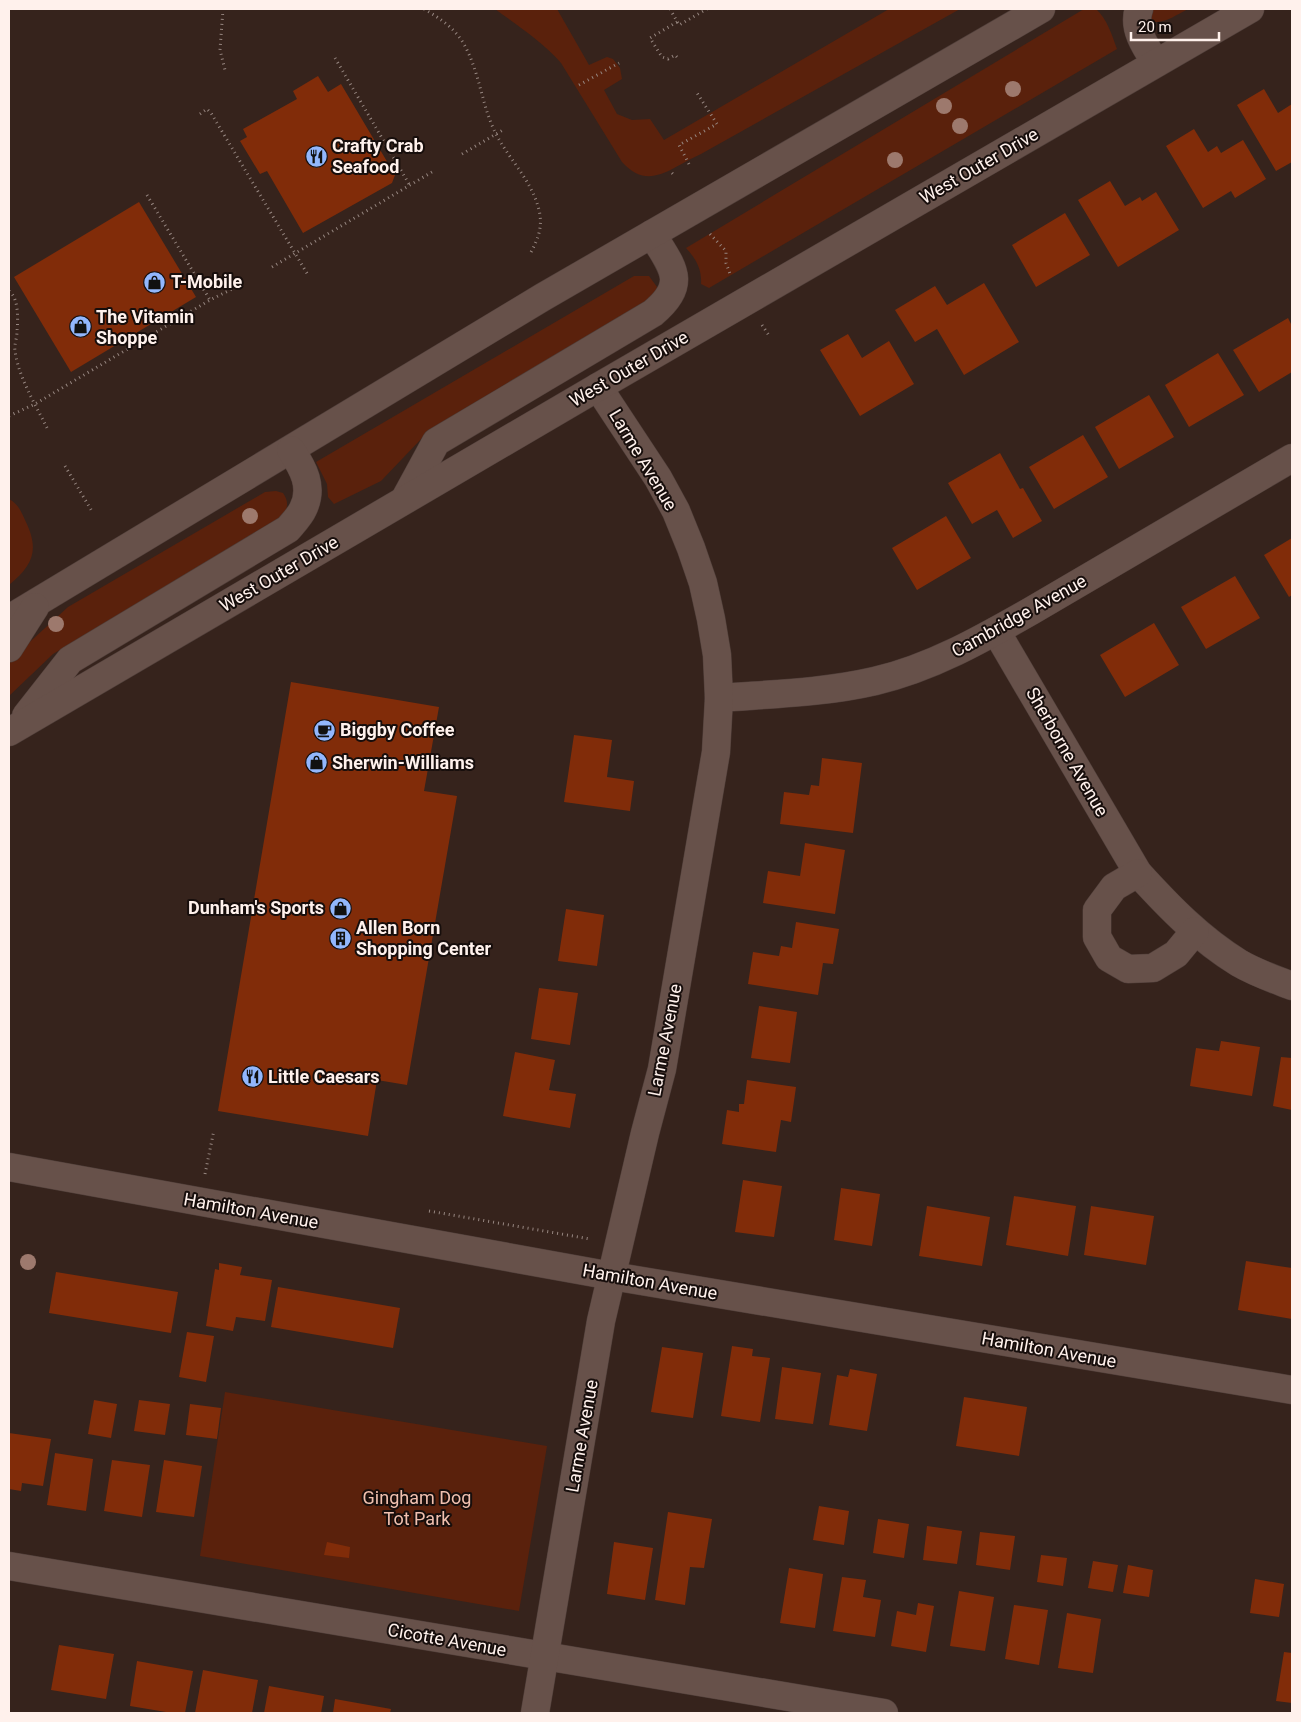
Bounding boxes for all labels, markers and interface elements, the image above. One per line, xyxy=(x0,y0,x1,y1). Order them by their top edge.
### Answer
scale bar xyxy=(1131,10,1218,42)
text: 20 m xyxy=(1138,18,1172,36)
street label: West Outer Drive xyxy=(916,123,1042,208)
place label: Crafty Crab Seafood xyxy=(332,135,424,177)
restaurant icon: Crafty Crab Seafood xyxy=(304,144,328,168)
shop icon: T-Mobile xyxy=(143,270,167,294)
place label: T-Mobile xyxy=(171,271,243,292)
place label: The Vitamin Shoppe xyxy=(96,306,194,348)
shop icon: The Vitamin Shoppe xyxy=(68,315,92,339)
street label: West Outer Drive xyxy=(566,326,692,411)
street label: Larme Avenue xyxy=(605,405,682,514)
street label: West Outer Drive xyxy=(216,531,342,616)
street label: Cambridge Avenue xyxy=(948,570,1090,661)
street label: Sherborne Avenue xyxy=(1022,683,1113,820)
cafe icon: Biggby Coffee xyxy=(312,718,336,742)
place label: Biggby Coffee xyxy=(340,719,455,740)
shop icon: Sherwin-Williams xyxy=(304,751,328,775)
place label: Sherwin-Williams xyxy=(332,752,474,773)
shop icon: Dunham's Sports xyxy=(328,896,352,920)
place label: Dunham's Sports xyxy=(188,897,324,918)
place label: Allen Born Shopping Center xyxy=(356,917,492,959)
building icon: Allen Born Shopping Center xyxy=(328,926,352,950)
street label: Larme Avenue xyxy=(643,982,686,1098)
restaurant icon: Little Caesars xyxy=(240,1065,264,1089)
place label: Little Caesars xyxy=(268,1066,380,1087)
street label: Hamilton Avenue xyxy=(182,1188,320,1233)
street label: Hamilton Avenue xyxy=(581,1259,719,1304)
street label: Hamilton Avenue xyxy=(980,1327,1118,1372)
street label: Larme Avenue xyxy=(561,1378,602,1494)
park label: Gingham Dog Tot Park xyxy=(363,1487,471,1529)
street label: Cicotte Avenue xyxy=(386,1619,508,1660)

